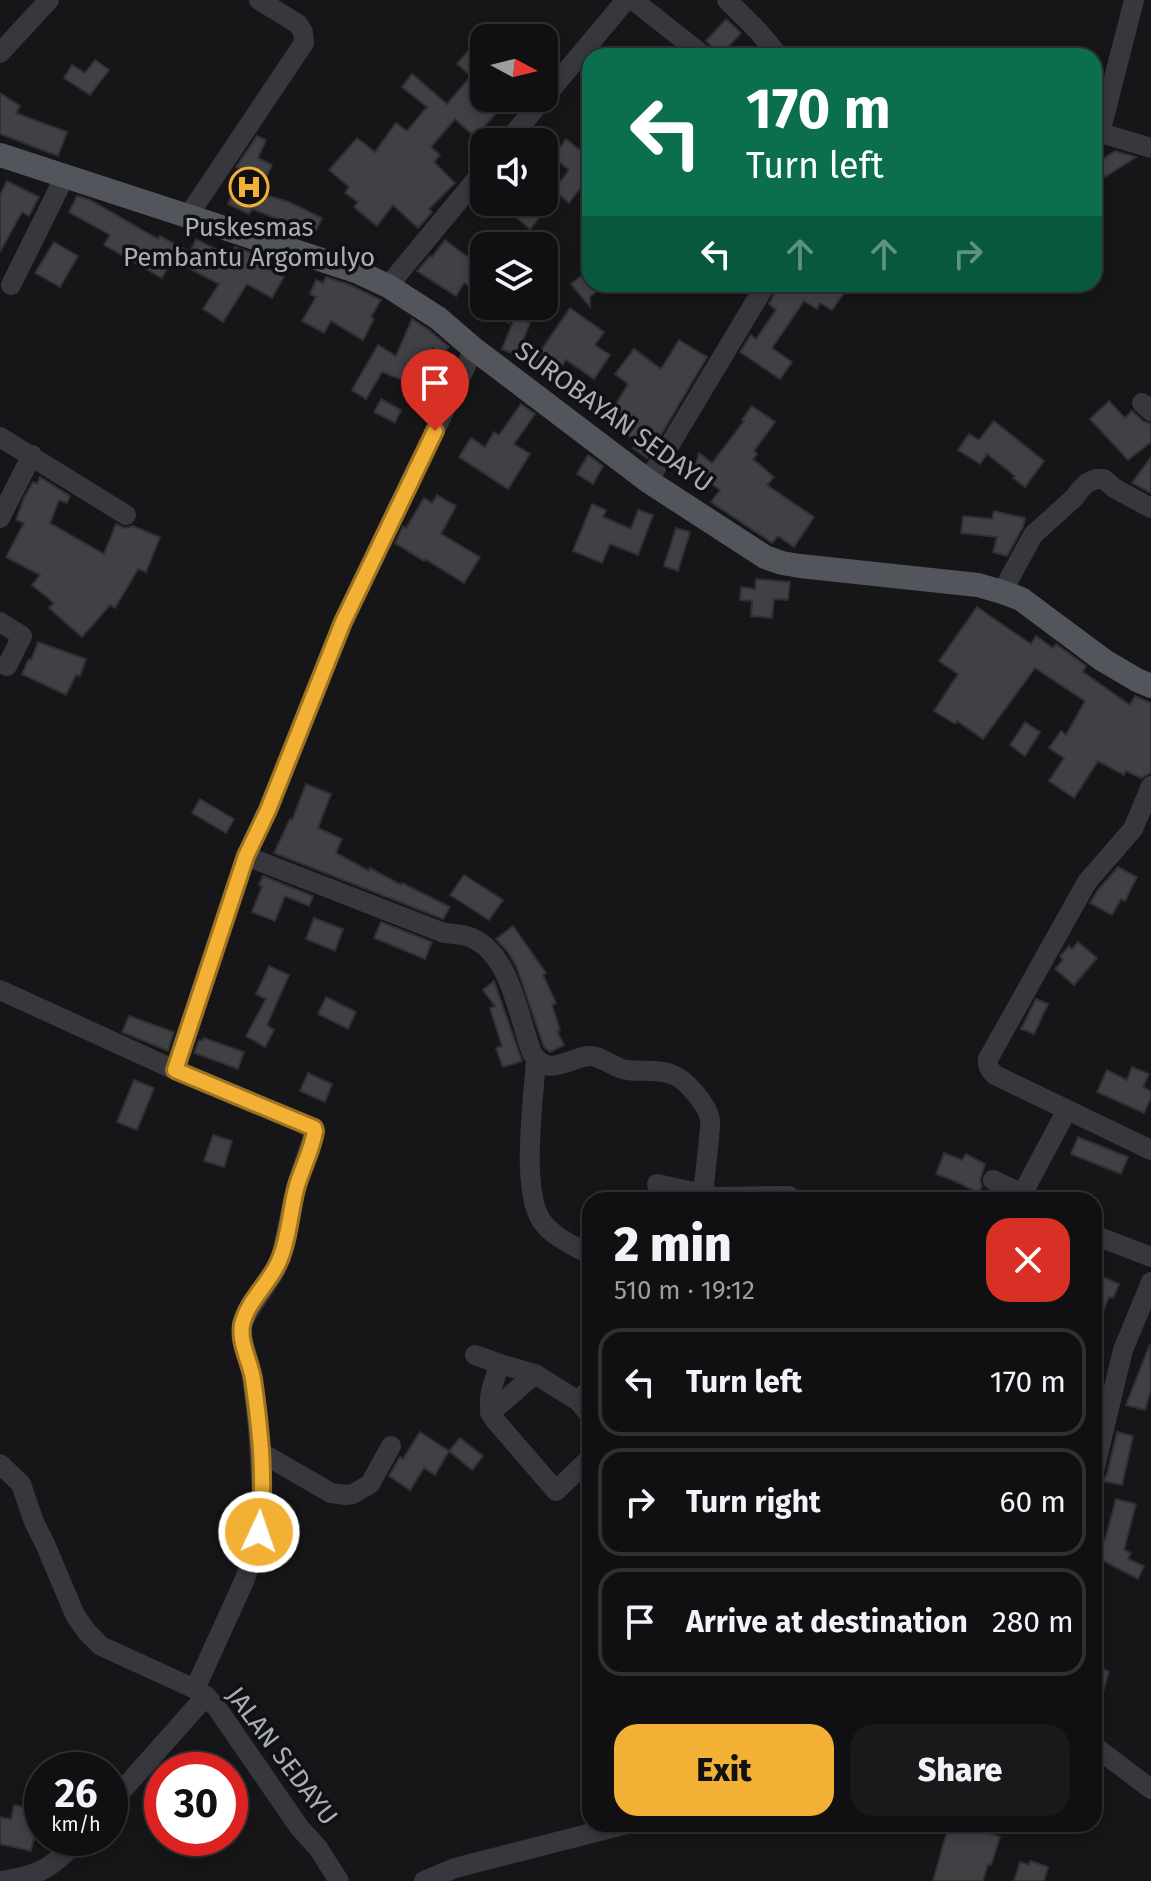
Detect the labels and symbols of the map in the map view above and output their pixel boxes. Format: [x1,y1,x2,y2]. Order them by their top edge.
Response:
north arrow [470,24,558,112]
hospital icon: Puskesmas Pembantu Argomulyo [228,166,270,208]
place label: Puskesmas Pembantu Argomulyo [123,212,375,273]
street label: SUROBAYAN SEDAYU [509,335,719,499]
pin [401,349,469,431]
position arrow [217,1490,301,1574]
street label: JALAN SEDAYU [220,1681,344,1831]
speed limit sign: 30 [144,1752,248,1856]

